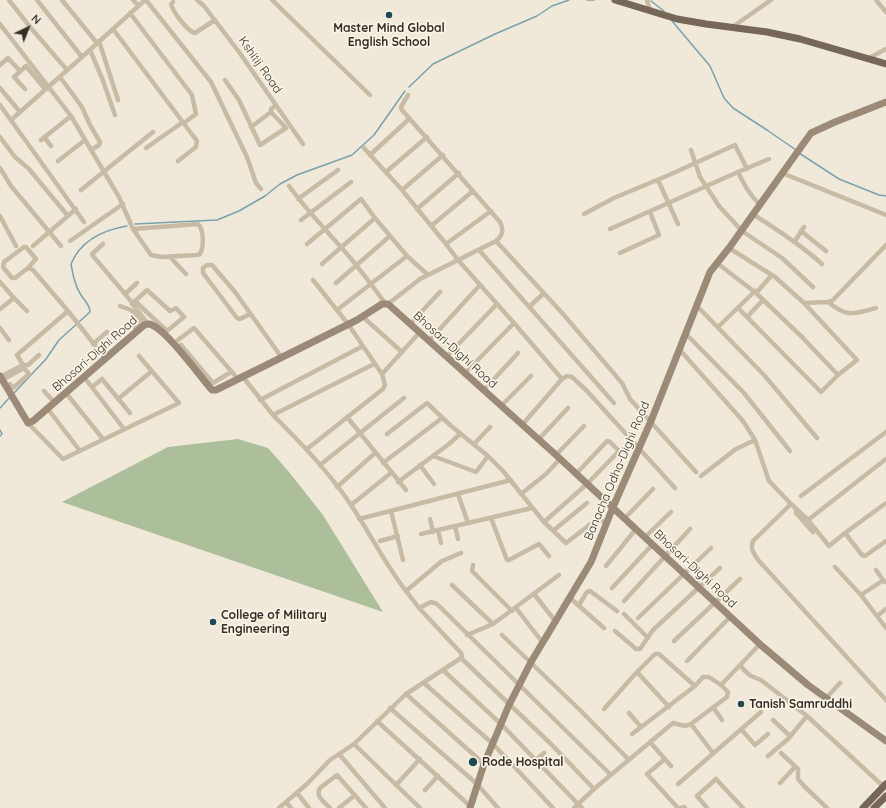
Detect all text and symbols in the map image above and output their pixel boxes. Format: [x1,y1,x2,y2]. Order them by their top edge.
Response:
north arrow [8,8,48,48]
marker: Master Mind Global English School [384,10,394,20]
text: N [28,11,44,27]
place label: Master Mind Global English School [333,21,445,49]
street label: Kshitij Road [235,34,285,96]
street label: Bhosari-Dighi Road [410,309,500,391]
street label: Bhosari-Dighi Road [50,313,140,395]
street label: Banacha Odha-Dighi Road [581,399,653,543]
street label: Bhosari-Dighi Road [651,527,739,611]
place label: College of Military Engineering [221,608,327,636]
marker: College of Military Engineering [208,617,218,627]
place label: Tanish Samruddhi [749,697,852,711]
marker: Tanish Samruddhi [736,699,746,709]
place label: Rode Hospital [482,755,564,769]
marker: Rode Hospital [467,756,479,768]

